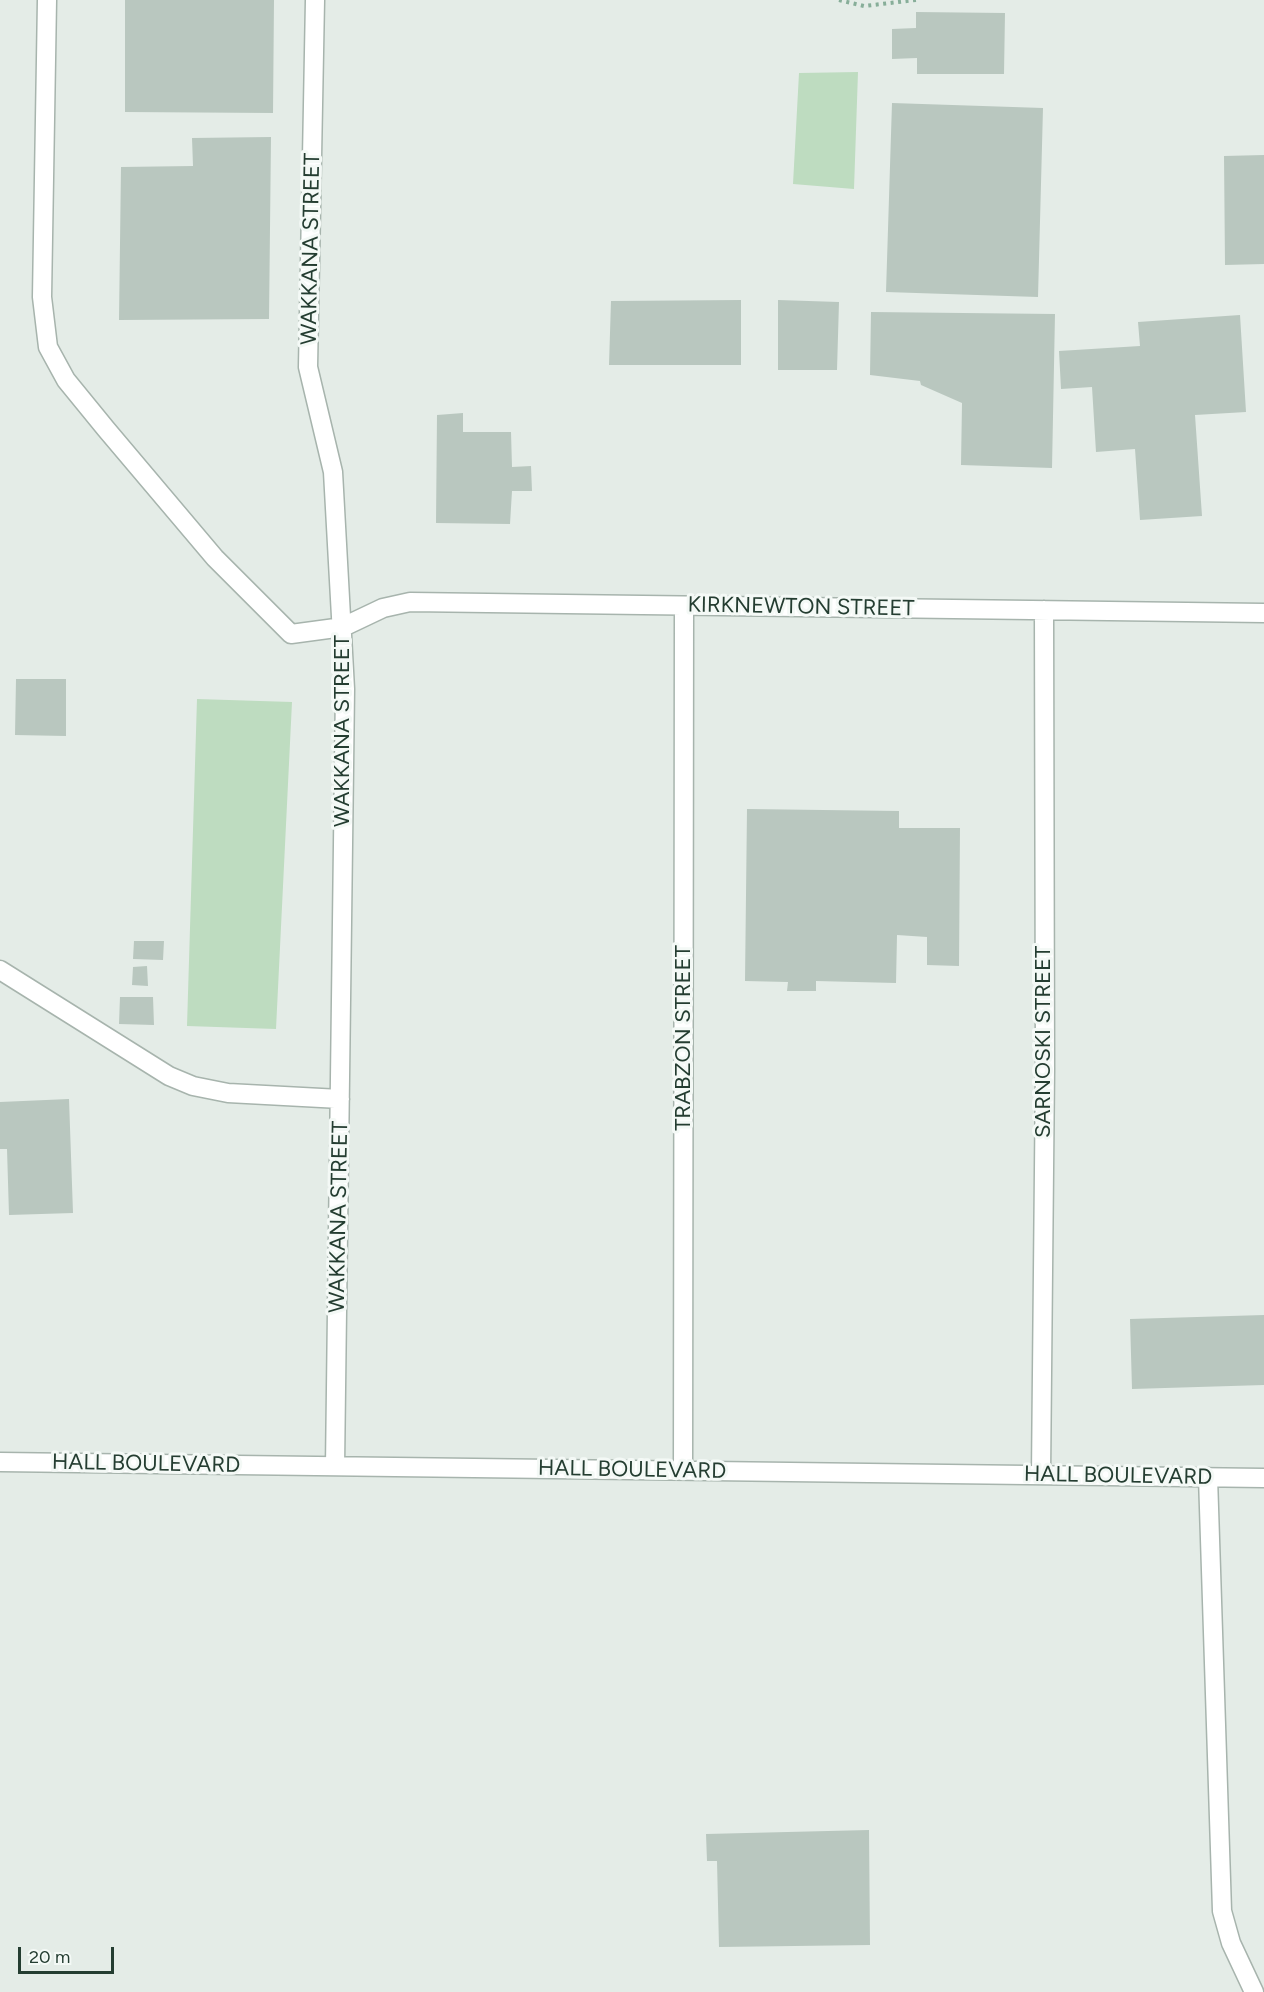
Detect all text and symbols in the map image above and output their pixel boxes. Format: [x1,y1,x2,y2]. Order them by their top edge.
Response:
street label: WAKKANA STREET [296,153,326,345]
street label: KIRKNEWTON STREET [687,592,915,622]
street label: WAKKANA STREET [330,635,356,827]
street label: TRABZON STREET [671,945,697,1131]
street label: SARNOSKI STREET [1031,946,1057,1138]
street label: WAKKANA STREET [324,1121,354,1313]
street label: HALL BOULEVARD [52,1449,240,1479]
street label: HALL BOULEVARD [538,1455,726,1485]
street label: HALL BOULEVARD [1024,1461,1212,1491]
scale bar [21,1935,117,1973]
text: 20 m [29,1946,70,1968]

